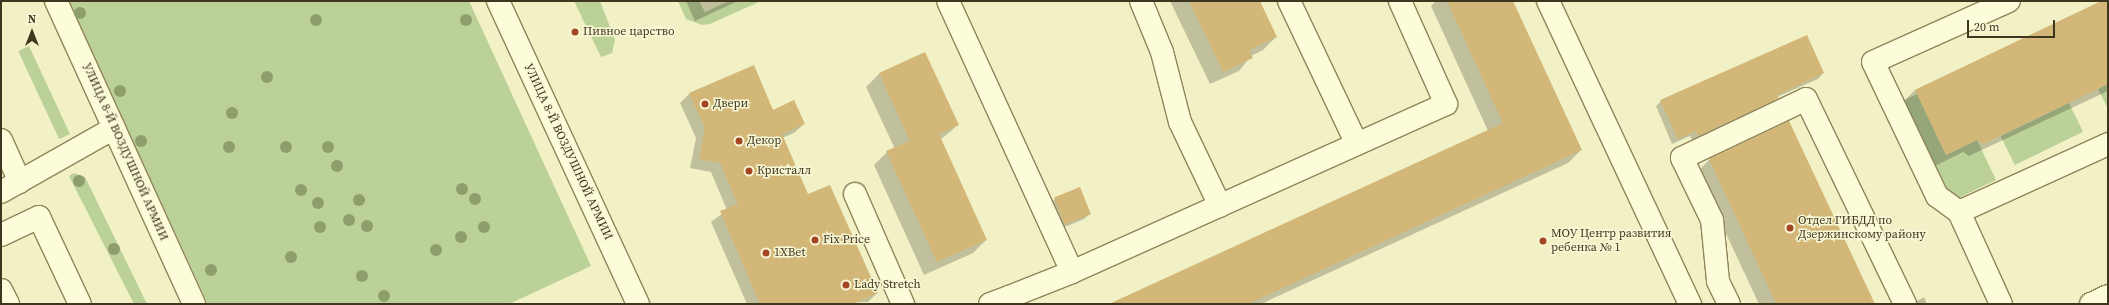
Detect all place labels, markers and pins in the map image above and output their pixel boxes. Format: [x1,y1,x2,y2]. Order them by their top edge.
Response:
place label: Пивное царство [583,25,675,39]
marker: Пивное царство [570,27,580,37]
place label: Двери [713,97,748,111]
marker: Двери [700,99,710,109]
place label: Декор [747,134,781,148]
marker: Декор [734,136,744,146]
place label: Кристалл [757,164,811,178]
marker: Кристалл [744,166,754,176]
place label: Отдел ГИБДД по Дзержинскому району [1798,214,1926,242]
marker: Отдел ГИБДД по Дзержинскому району [1785,223,1795,233]
place label: МОУ Центр развития ребенка № 1 [1551,227,1672,255]
place label: Fix Price [823,233,870,247]
marker: Fix Price [810,235,820,245]
marker: МОУ Центр развития ребенка № 1 [1538,236,1548,246]
place label: 1XBet [774,246,805,260]
marker: 1XBet [761,248,771,258]
place label: Lady Stretch [854,278,921,292]
marker: Lady Stretch [841,280,851,290]

